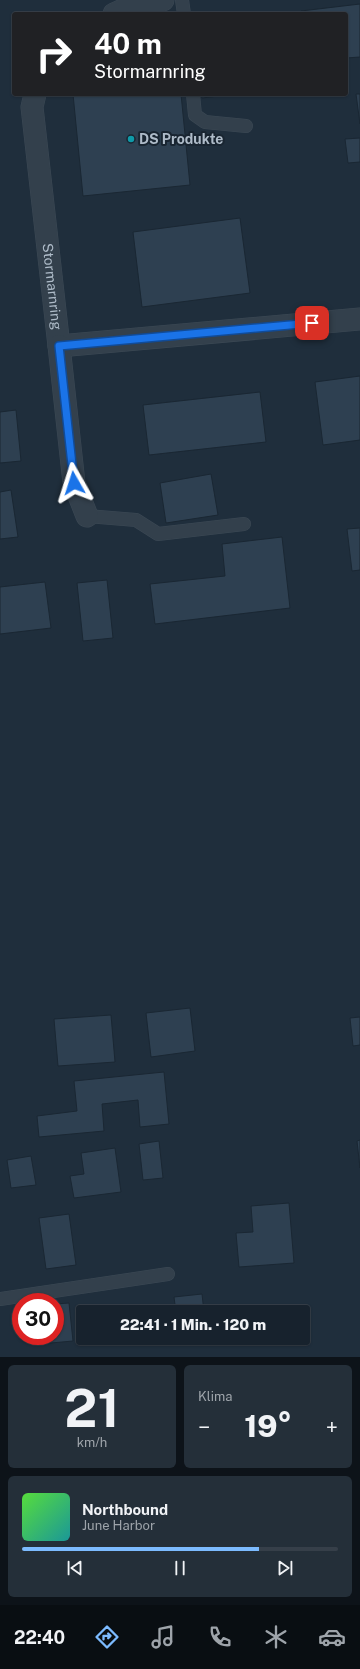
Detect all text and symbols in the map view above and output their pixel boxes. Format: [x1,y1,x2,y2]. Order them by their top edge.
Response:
text: 40 m [94,27,162,60]
icon: right [28,28,80,80]
text: Stormarnring [94,61,206,82]
place label: DS Produkte [139,131,223,147]
marker: DS Produkte [126,134,136,144]
street label: Stormarnring [39,242,65,331]
pin [295,306,329,340]
icon: arrive [301,312,323,334]
position arrow [53,462,95,504]
speed limit sign: 30 [12,1293,64,1345]
text: 22:41 · 1 Min. · 120 m [120,1316,266,1333]
text: 21 [64,1378,120,1439]
text: Klima [198,1389,232,1404]
text: 19° [244,1408,292,1444]
text: − [198,1414,210,1440]
text: + [326,1414,338,1440]
text: km/h [77,1435,107,1450]
text: Northbound [82,1501,168,1518]
text: June Harbor [82,1518,155,1533]
icon: previous [64,1557,86,1579]
icon: pause [169,1557,191,1579]
icon: next [274,1557,296,1579]
icon: directions [93,1623,121,1651]
icon: music [149,1623,177,1651]
icon: phone [206,1623,234,1651]
icon: climate [262,1623,290,1651]
icon: car [318,1623,346,1651]
text: 22:40 [14,1627,65,1648]

